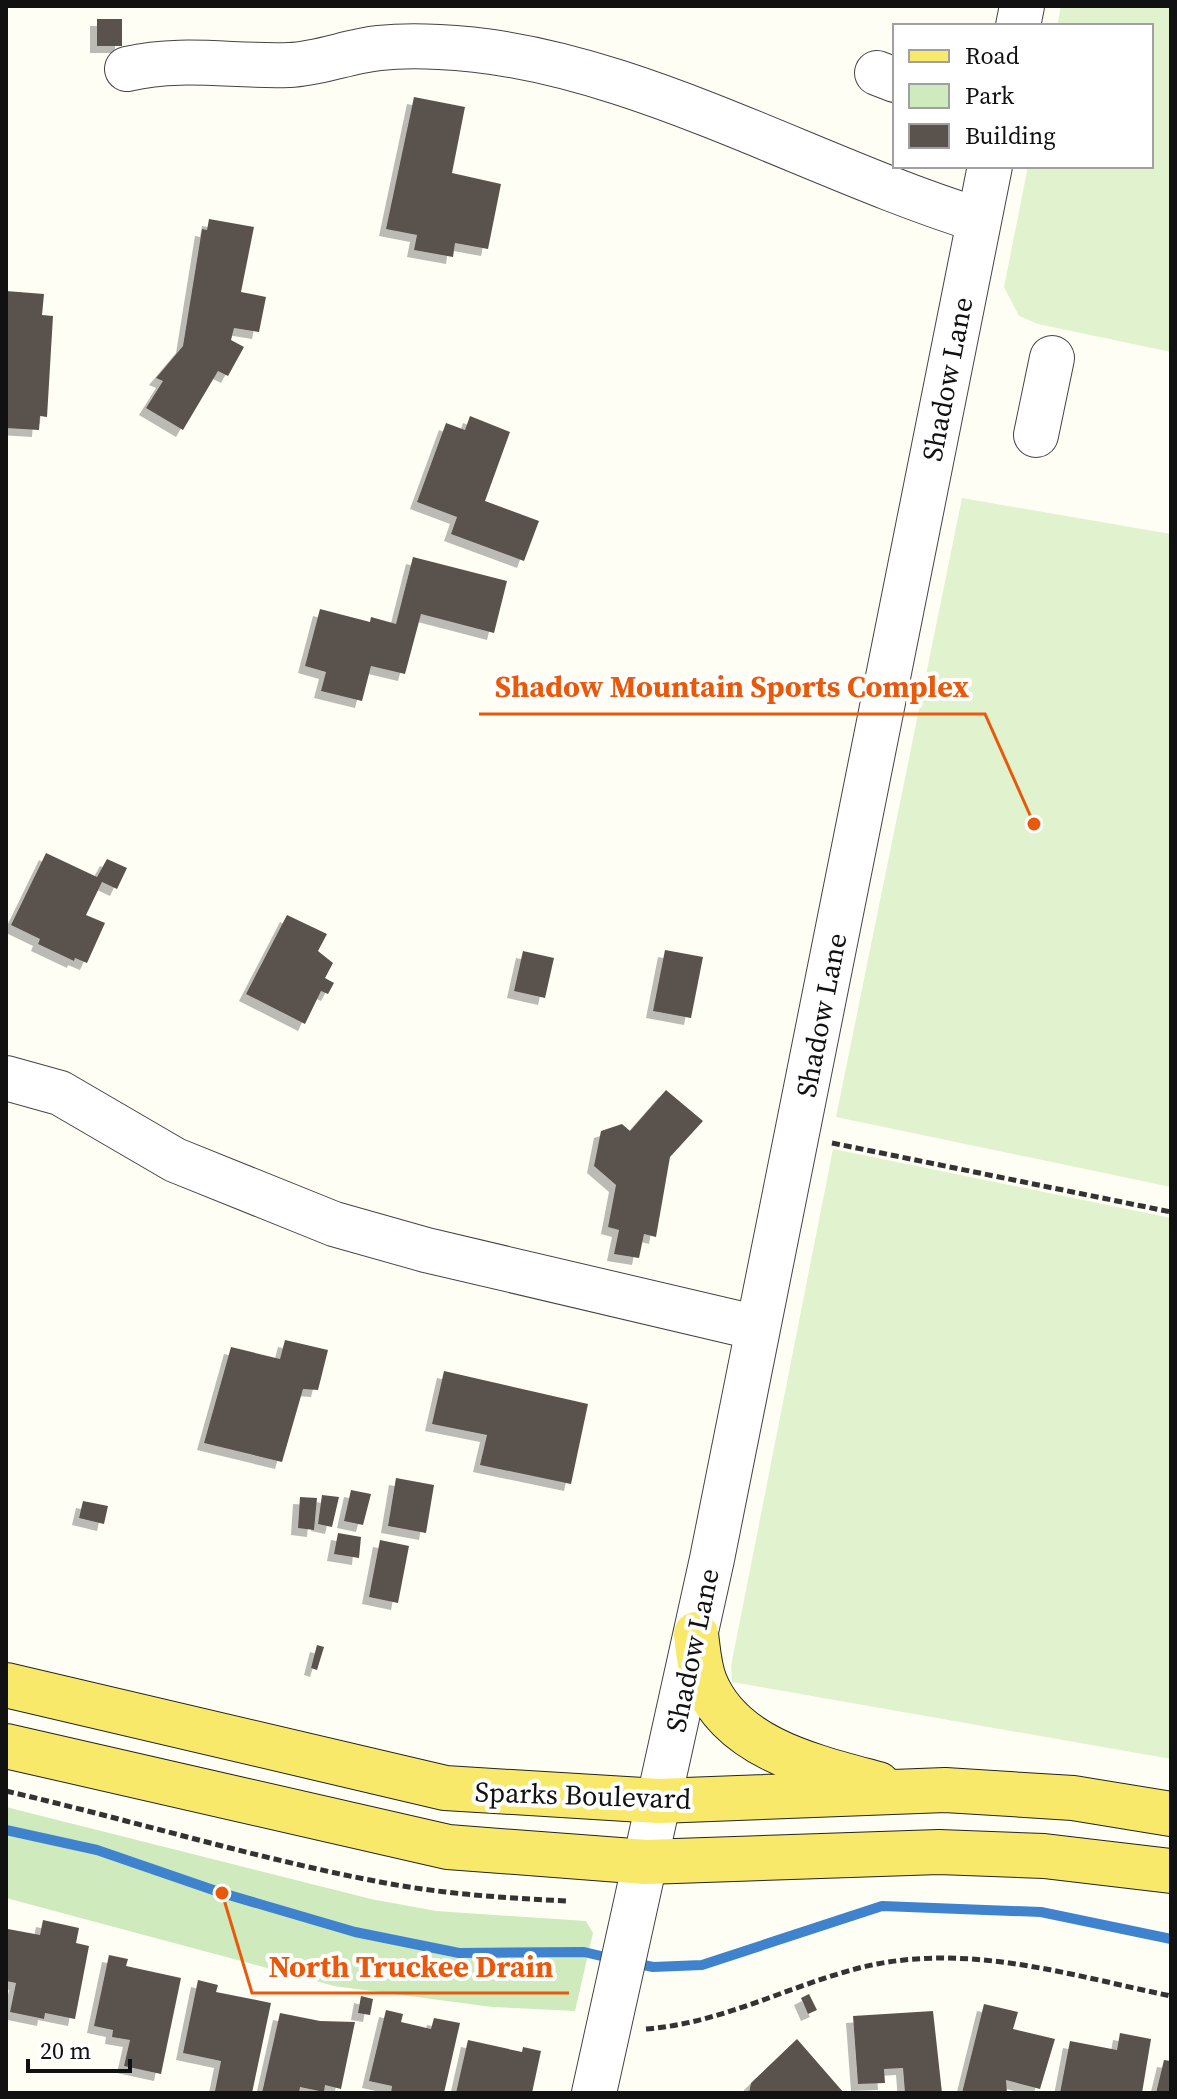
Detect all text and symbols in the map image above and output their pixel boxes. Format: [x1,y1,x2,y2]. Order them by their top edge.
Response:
legend [893,24,1153,168]
text: Road [965,39,1020,72]
text: Park [965,79,1015,112]
text: Building [965,119,1056,152]
street label: Shadow Lane [912,294,982,464]
callout: Shadow Mountain Sports Complex [479,660,985,714]
text: Shadow Mountain Sports Complex [495,666,970,707]
street label: Shadow Lane [786,930,856,1100]
street label: Shadow Lane [656,1565,728,1735]
street label: Sparks Boulevard [474,1772,692,1818]
callout: North Truckee Drain [252,1939,569,1993]
text: North Truckee Drain [268,1946,554,1987]
scale bar [28,2023,130,2073]
text: 20 m [40,2034,91,2067]

